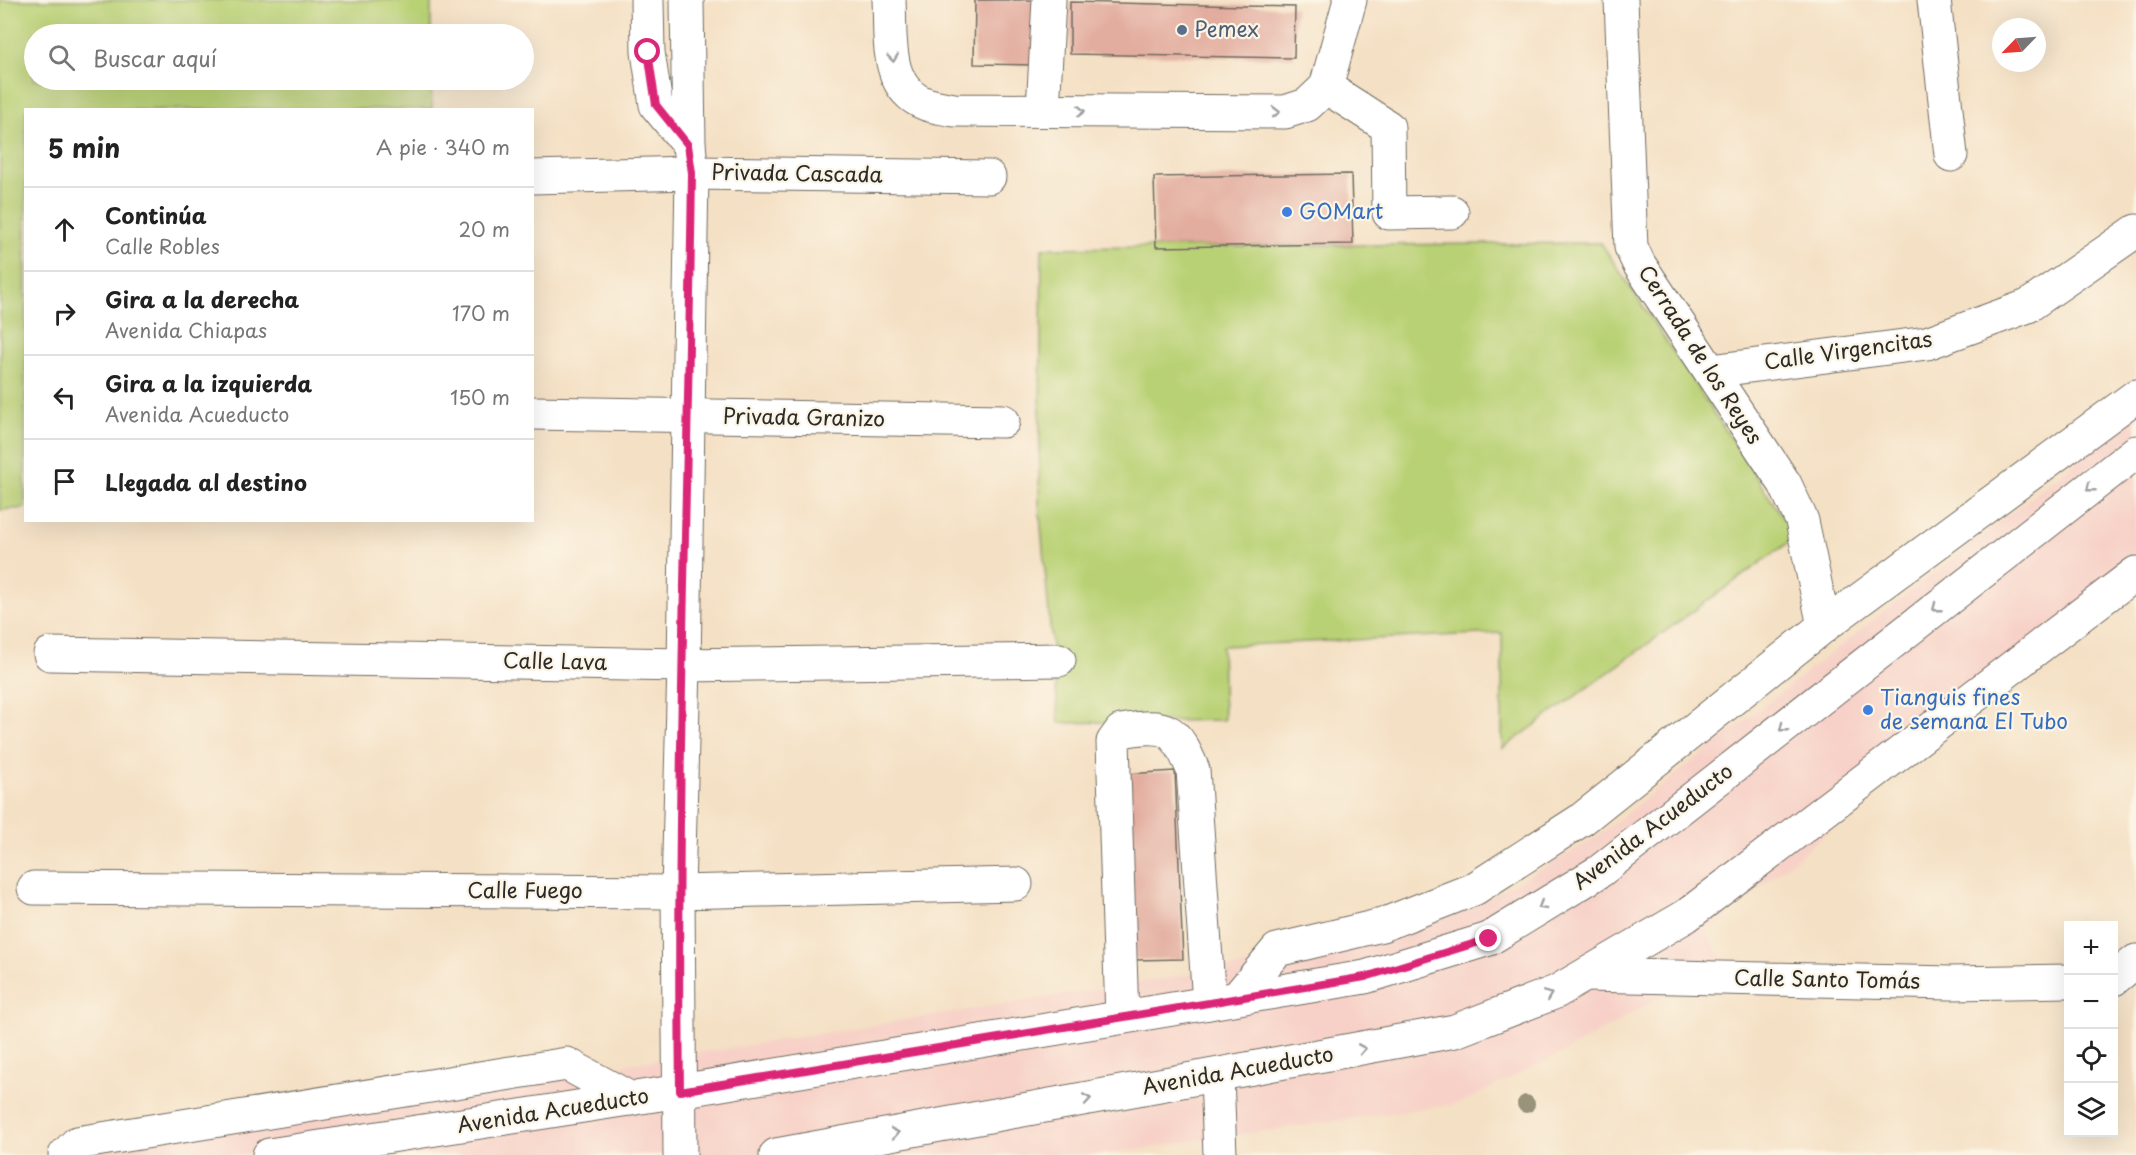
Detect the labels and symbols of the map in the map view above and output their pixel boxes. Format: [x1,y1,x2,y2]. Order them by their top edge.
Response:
place label: Pemex [1194,12,1259,44]
north arrow [1992,18,2046,72]
marker: Pemex [1175,23,1189,37]
route start [634,38,660,64]
one-way arrow [886,54,899,63]
one-way arrow [1077,105,1086,117]
one-way arrow [1272,106,1281,118]
street label: Privada Cascada [711,155,884,190]
place label: GOMart [1299,194,1383,226]
marker: GOMart [1280,205,1294,219]
street label: Cerrada de los Reyes [1632,258,1772,450]
street label: Calle Virgencitas [1762,321,1934,377]
street label: Privada Granizo [723,399,885,433]
one-way arrow [2086,481,2097,492]
one-way arrow [1932,601,1943,612]
street label: Calle Lava [503,643,608,677]
place label: Tianguis fines de semana El Tubo [1880,680,2068,736]
marker: Tianguis fines de semana El Tubo [1861,703,1875,717]
one-way arrow [1778,721,1789,732]
street label: Avenida Acueducto [1565,754,1739,896]
street label: Calle Fuego [467,873,583,905]
one-way arrow [1538,899,1548,911]
route end [1475,925,1501,951]
street label: Calle Santo Tomás [1734,960,1921,996]
one-way arrow [1542,990,1553,1002]
street label: Avenida Acueducto [1140,1036,1336,1102]
one-way arrow [1356,1043,1366,1056]
street label: Avenida Acueducto [455,1078,651,1140]
one-way arrow [1082,1093,1092,1106]
one-way arrow [891,1128,900,1140]

